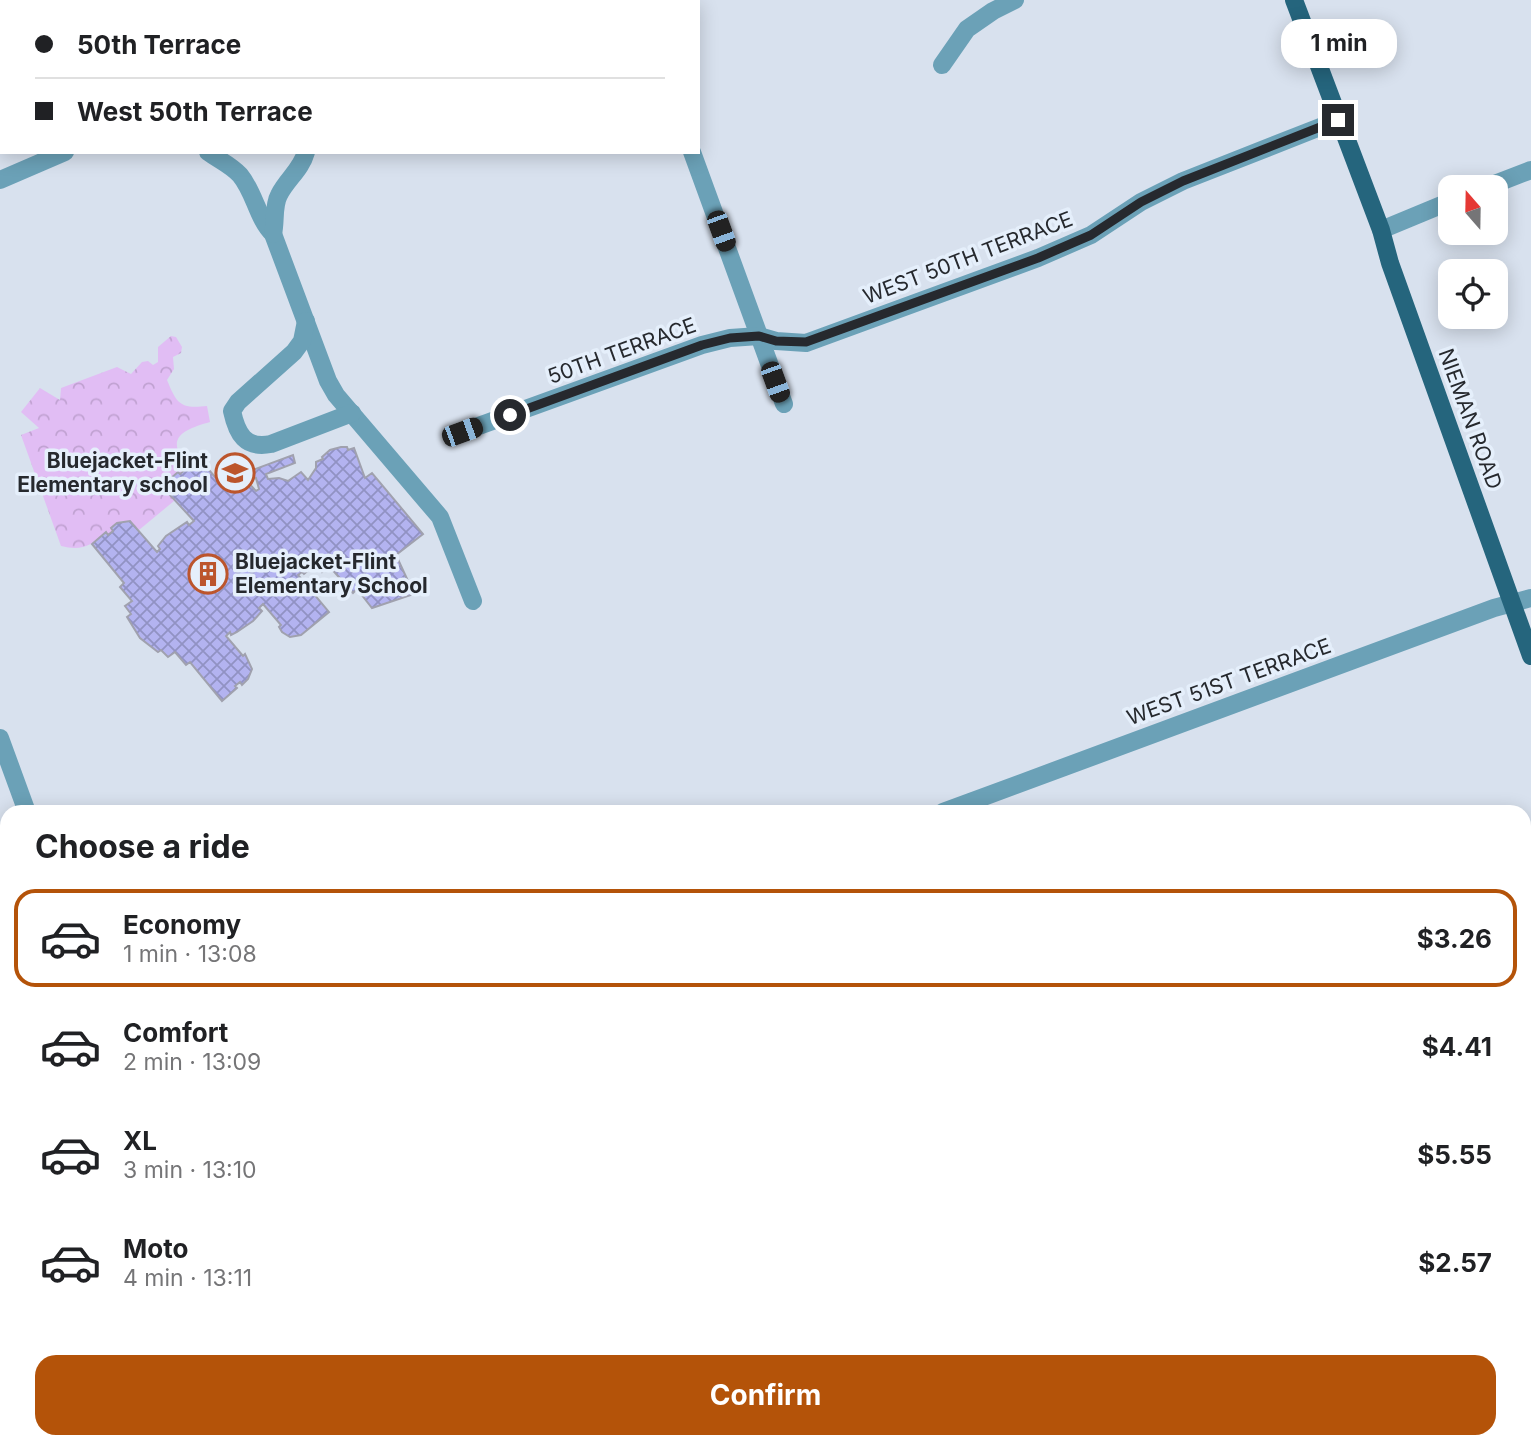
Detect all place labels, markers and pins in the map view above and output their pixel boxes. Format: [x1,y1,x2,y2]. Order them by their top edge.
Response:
place label: Bluejacket-Flint Elementary school [17,448,208,497]
school or university icon: Bluejacket-Flint Elementary school [214,452,256,494]
place label: Bluejacket-Flint Elementary School [235,549,428,598]
building icon: Bluejacket-Flint Elementary School [187,553,229,595]

